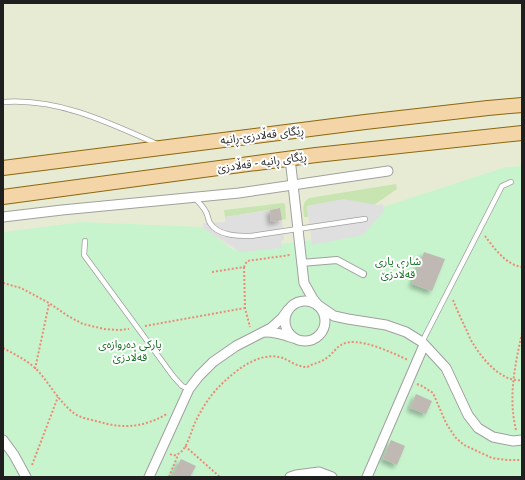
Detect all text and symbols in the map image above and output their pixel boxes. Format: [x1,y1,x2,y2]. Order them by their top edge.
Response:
street label: ڕێگای قەڵادزێ-ڕانیە [219,122,305,149]
street label: ڕێگای ڕانیە - قەڵادزێ [216,148,308,178]
park label: شاری یاری قەڵادزێ [375,255,421,281]
park label: پارکی دەروازەی قەڵادزێ [98,338,162,364]

